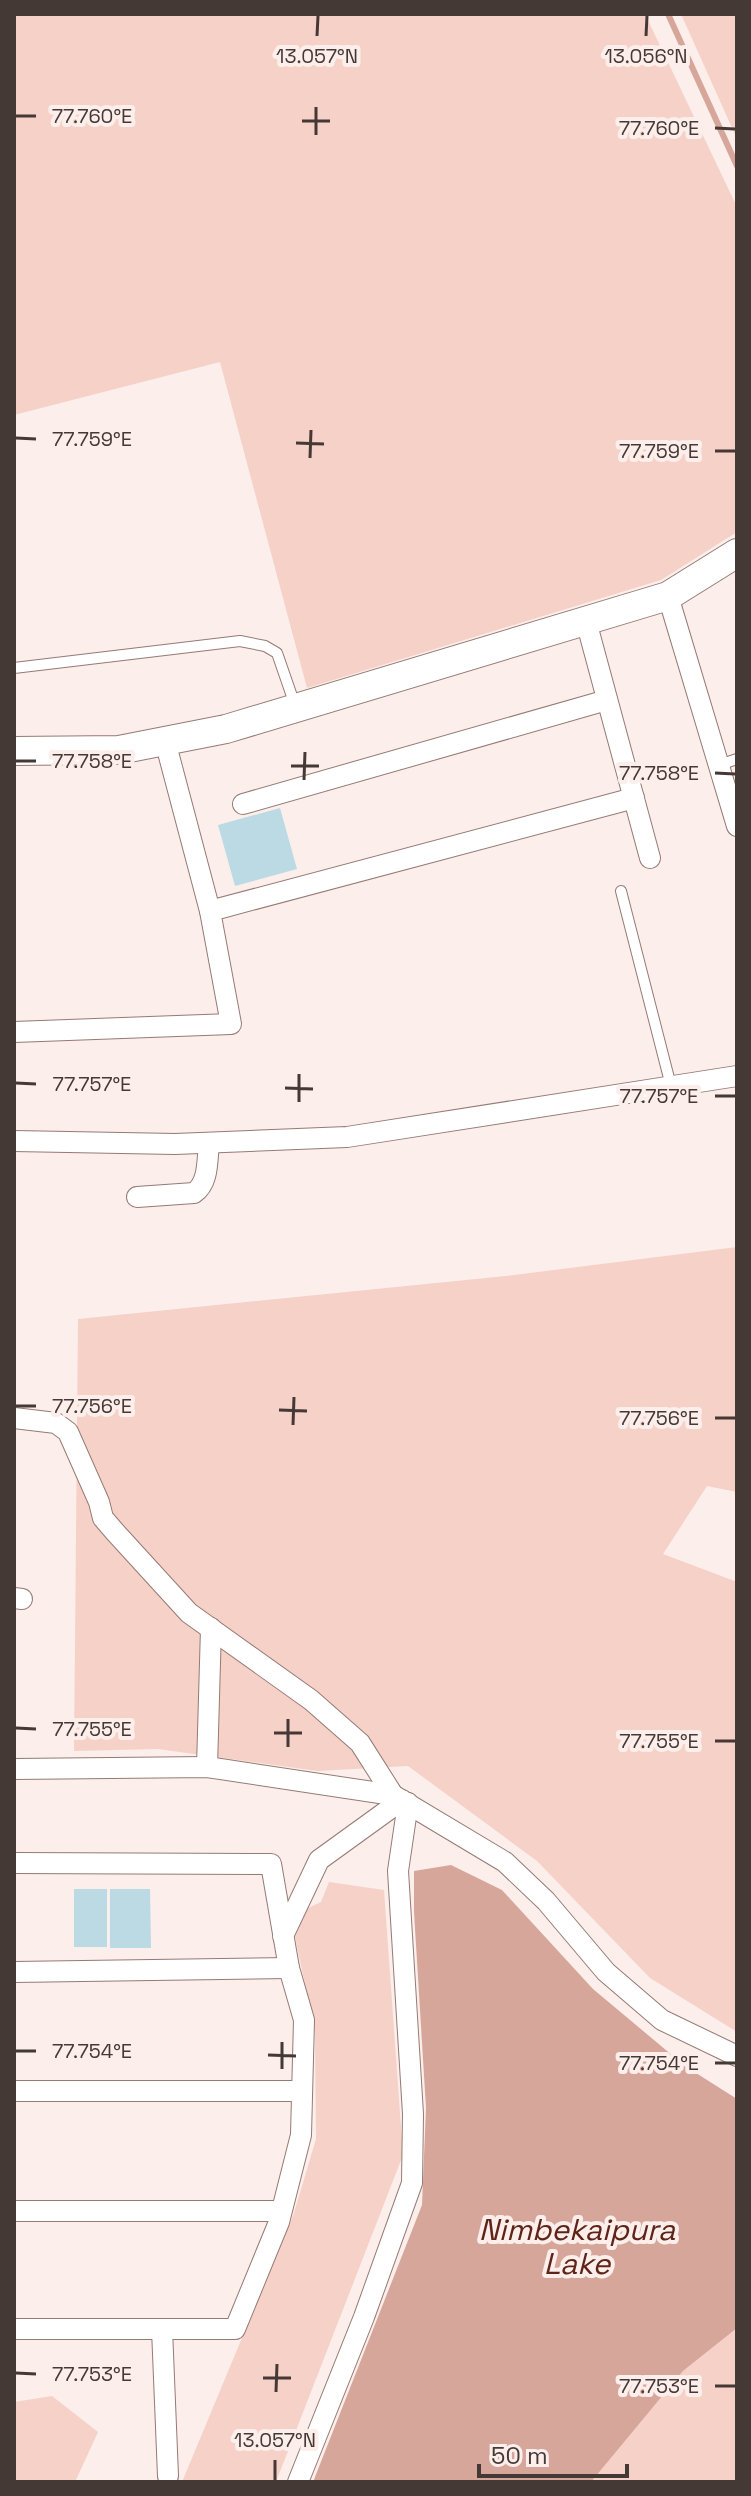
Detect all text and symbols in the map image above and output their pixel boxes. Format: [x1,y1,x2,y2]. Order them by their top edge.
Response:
text: 13.057°N [276,43,358,69]
text: 13.056°N [604,43,688,69]
text: 77.760°E [52,103,132,129]
text: 77.760°E [619,115,699,141]
text: 77.759°E [52,426,132,452]
text: 77.759°E [619,438,699,464]
text: 77.758°E [52,748,132,774]
text: 77.758°E [619,760,699,786]
text: 77.757°E [53,1071,131,1097]
text: 77.757°E [620,1083,698,1109]
text: 77.756°E [52,1393,132,1419]
text: 77.756°E [619,1405,699,1431]
text: 77.755°E [52,1716,132,1742]
text: 77.755°E [619,1728,699,1754]
text: 77.754°E [52,2038,132,2064]
text: 77.754°E [619,2050,699,2076]
water label: Nimbekaipura Lake [479,2210,676,2283]
text: 77.753°E [52,2361,132,2387]
text: 77.753°E [619,2373,699,2399]
text: 13.057°N [234,2427,316,2453]
scale bar [479,2428,627,2478]
text: 50 m [491,2440,548,2471]

